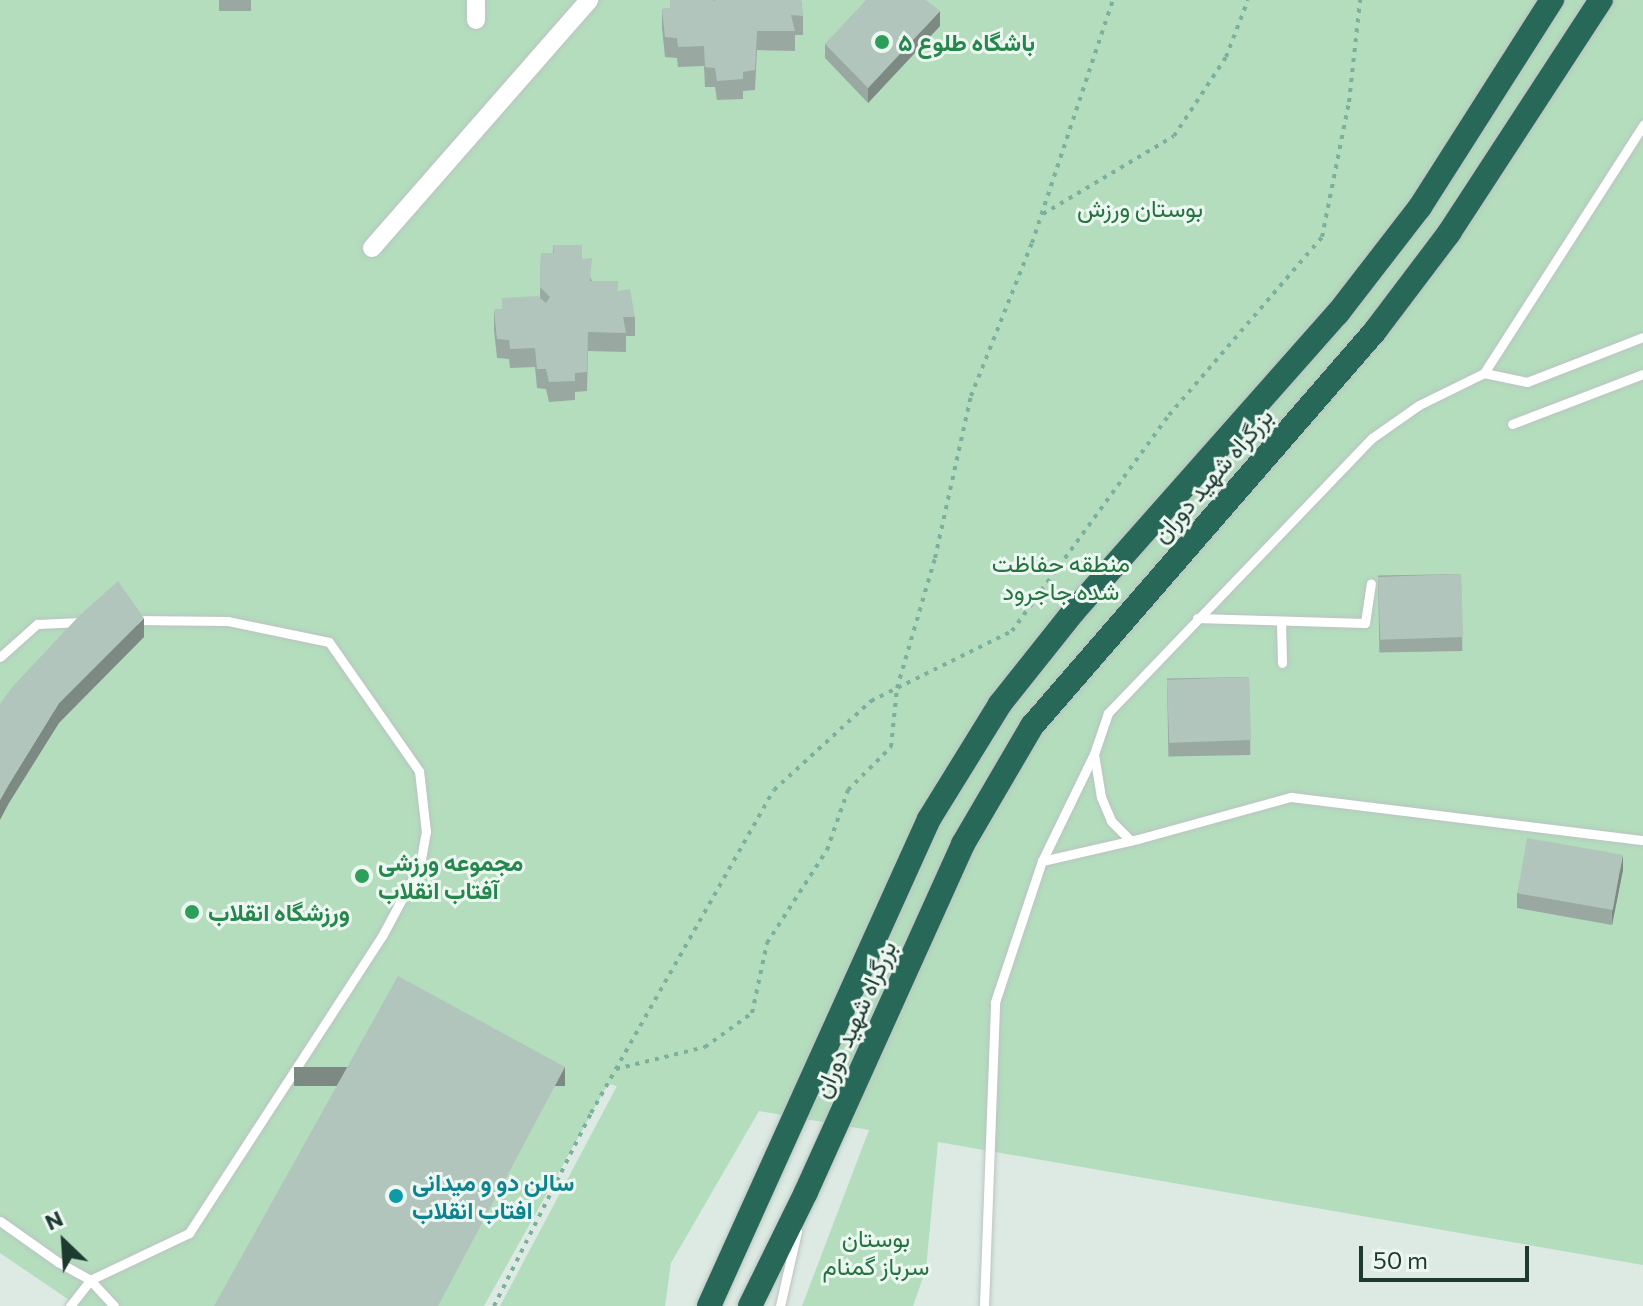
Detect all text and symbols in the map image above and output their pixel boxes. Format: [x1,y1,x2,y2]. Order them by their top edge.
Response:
place label: باشگاه طلوع ۵ [898,28,1035,56]
marker: باشگاه طلوع ۵ [873,33,891,51]
park label: بوستان ورزش [1077,194,1203,222]
street label: بزرگراه شهید دوران [1146,402,1278,548]
park label: منطقه حفاظت شده جاجرود [992,549,1130,605]
place label: مجموعه ورزشی آفتاب انقلاب [378,848,523,904]
marker: مجموعه ورزشی آفتاب انقلاب [353,867,371,885]
place label: ورزشگاه انقلاب [208,898,350,926]
marker: ورزشگاه انقلاب [183,903,201,921]
street label: بزرگراه شهید دوران [806,936,902,1102]
place label: سالن دو و میدانی افتاب انقلاب [412,1168,574,1224]
marker: سالن دو و میدانی افتاب انقلاب [387,1187,405,1205]
north arrow [24,1202,104,1282]
text: N [40,1204,67,1236]
park label: بوستان سرباز گمنام [823,1224,929,1280]
scale bar [1363,1230,1533,1280]
text: 50 m [1373,1245,1428,1274]

